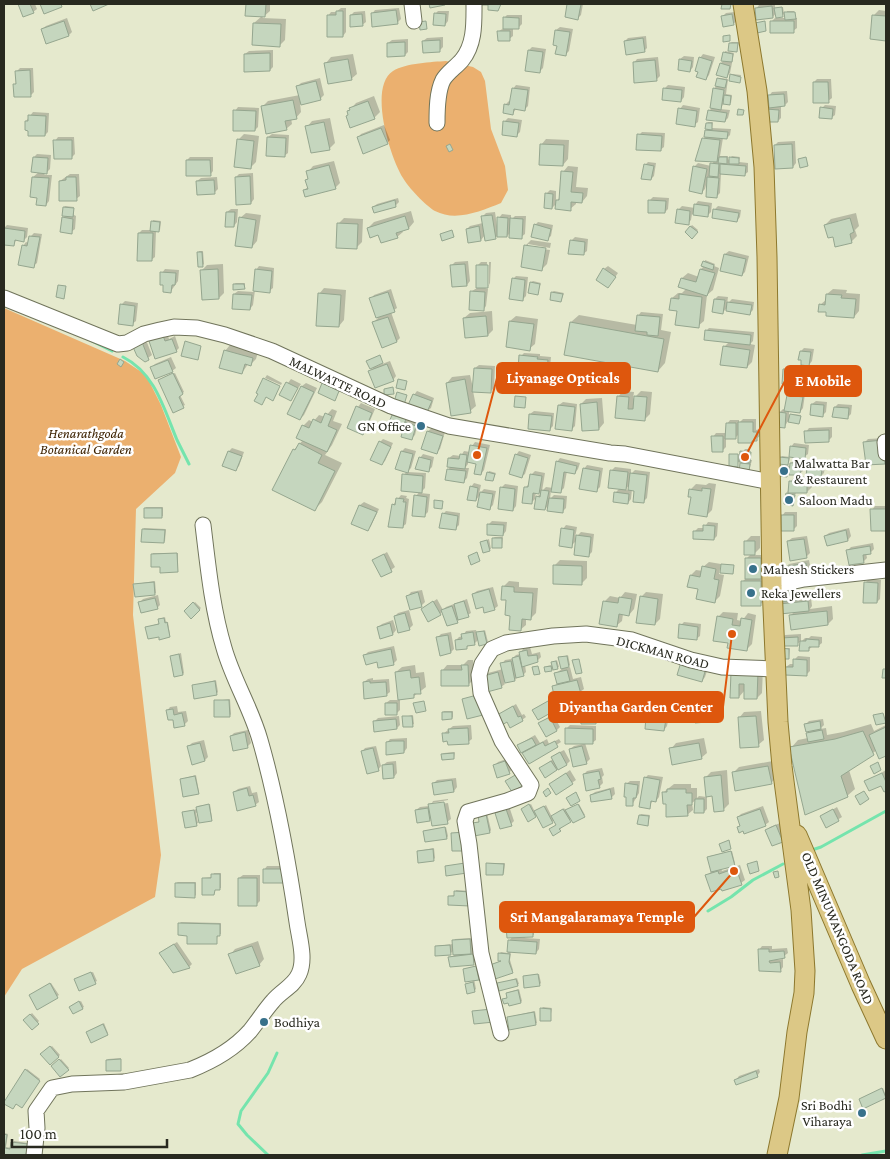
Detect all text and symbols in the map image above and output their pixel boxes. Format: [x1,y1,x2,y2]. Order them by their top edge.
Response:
street label: MALWATTE ROAD [287,352,389,412]
callout: Liyanage Opticals [497,363,630,393]
callout: E Mobile [785,366,861,396]
text: Liyanage Opticals [506,370,620,386]
text: E Mobile [795,373,851,389]
place label: GN Office [357,418,411,434]
marker: GN Office [415,420,427,432]
park label: Henarathgoda Botanical Garden [40,425,132,457]
place label: Malwatta Bar & Restaurent [794,455,870,487]
marker: Malwatta Bar & Restaurent [778,465,790,477]
place label: Saloon Madu [799,492,873,508]
marker: Saloon Madu [783,494,795,506]
place label: Mahesh Stickers [763,561,854,577]
marker: Mahesh Stickers [747,563,759,575]
place label: Reka Jewellers [761,585,841,601]
marker: Reka Jewellers [745,587,757,599]
street label: DICKMAN ROAD [615,632,711,672]
callout: Diyantha Garden Center [549,692,723,722]
text: Diyantha Garden Center [559,699,713,715]
street label: OLD MINUWANGODA ROAD [799,849,877,1007]
callout: Sri Mangalaramaya Temple [500,902,694,932]
text: Sri Mangalaramaya Temple [510,909,684,925]
place label: Bodhiya [274,1014,321,1030]
marker: Bodhiya [258,1016,270,1028]
place label: Sri Bodhi Viharaya [801,1097,853,1129]
marker: Sri Bodhi Viharaya [856,1107,868,1119]
scale bar [12,1116,168,1148]
text: 100 m [20,1126,57,1142]

